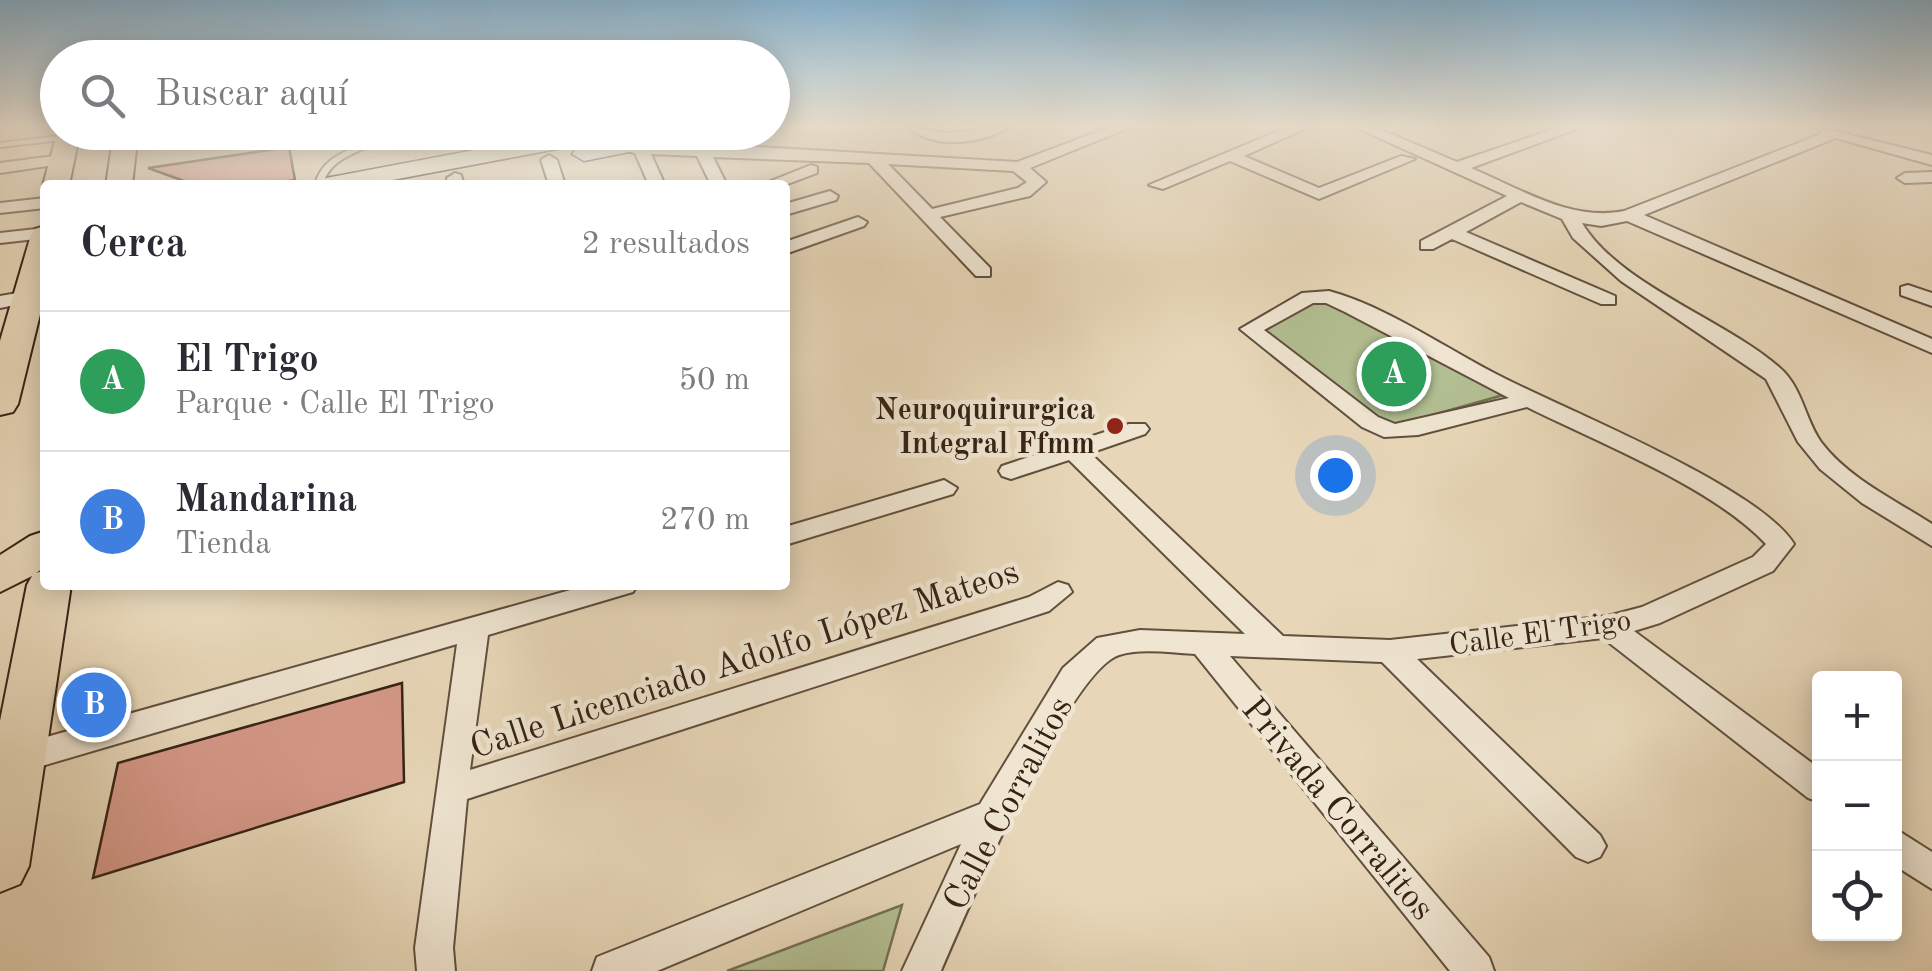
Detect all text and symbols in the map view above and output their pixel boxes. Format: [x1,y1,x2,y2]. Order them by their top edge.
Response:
search box [40,40,790,150]
icon: search [75,68,130,123]
text: Buscar aquí [155,76,348,114]
text: Cerca [80,224,187,266]
text: 2 resultados [582,229,750,261]
pin: A [1362,336,1426,412]
text: El Trigo [175,342,319,380]
text: A [100,365,125,397]
text: 50 m [679,365,750,397]
text: Parque · Calle El Trigo [175,389,495,421]
place label: Neuroquirurgica Integral Ffmm [875,396,1095,460]
marker: Neuroquirurgica Integral Ffmm [1104,415,1126,437]
your location [1310,450,1361,501]
text: Mandarina [175,482,357,520]
text: B [101,505,124,537]
text: 270 m [660,505,750,537]
text: Tienda [175,529,271,561]
street label: Calle Licenciado Adolfo López Mateos [466,555,1023,766]
street label: Calle El Trigo [1447,606,1633,662]
pin: B [62,668,126,742]
map controls [1812,671,1902,941]
button: + [1812,671,1902,761]
street label: Calle Corralitos [938,692,1080,917]
street label: Privada Corralitos [1234,692,1440,927]
button: − [1812,761,1902,851]
button: locate [1812,851,1902,941]

